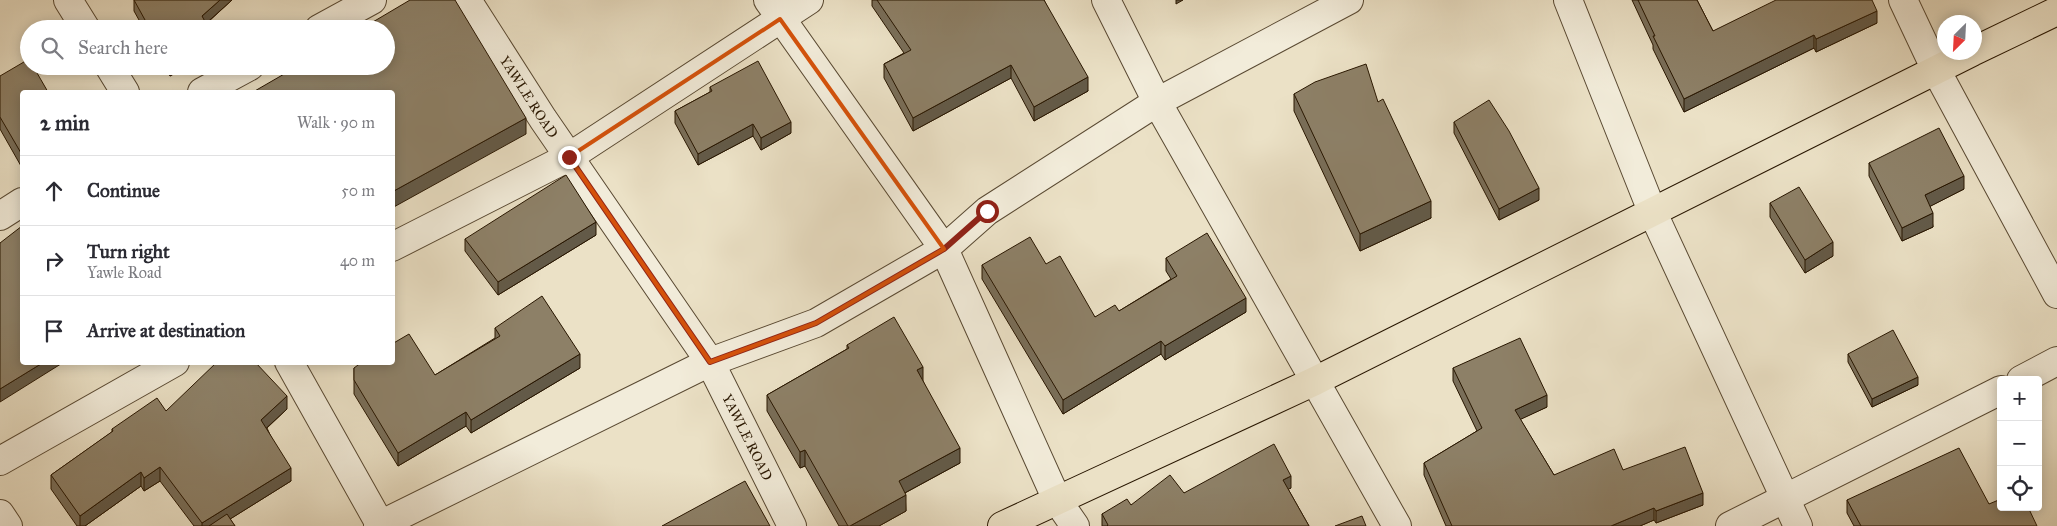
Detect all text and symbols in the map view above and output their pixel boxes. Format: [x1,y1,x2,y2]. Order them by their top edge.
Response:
north arrow [1937,15,1982,60]
search box [20,20,395,75]
icon: search [38,34,66,62]
text: Search here [78,36,168,59]
street label: YAWLE ROAD [496,52,562,141]
text: 2 min [40,110,90,136]
text: Walk · 90 m [297,113,375,132]
route end [558,146,581,169]
icon: ahead [40,177,68,205]
text: Continue [87,179,160,202]
text: 50 m [341,181,375,200]
route start [976,200,999,223]
text: Turn right [87,240,170,263]
icon: right [40,247,68,275]
text: 40 m [340,251,375,270]
text: Yawle Road [87,263,162,282]
icon: arrive [40,317,68,345]
text: Arrive at destination [87,319,245,342]
map controls [1997,376,2042,511]
button: + [1997,376,2042,421]
street label: YAWLE ROAD [719,391,776,483]
button: − [1997,421,2042,466]
button: locate [1997,466,2042,511]

